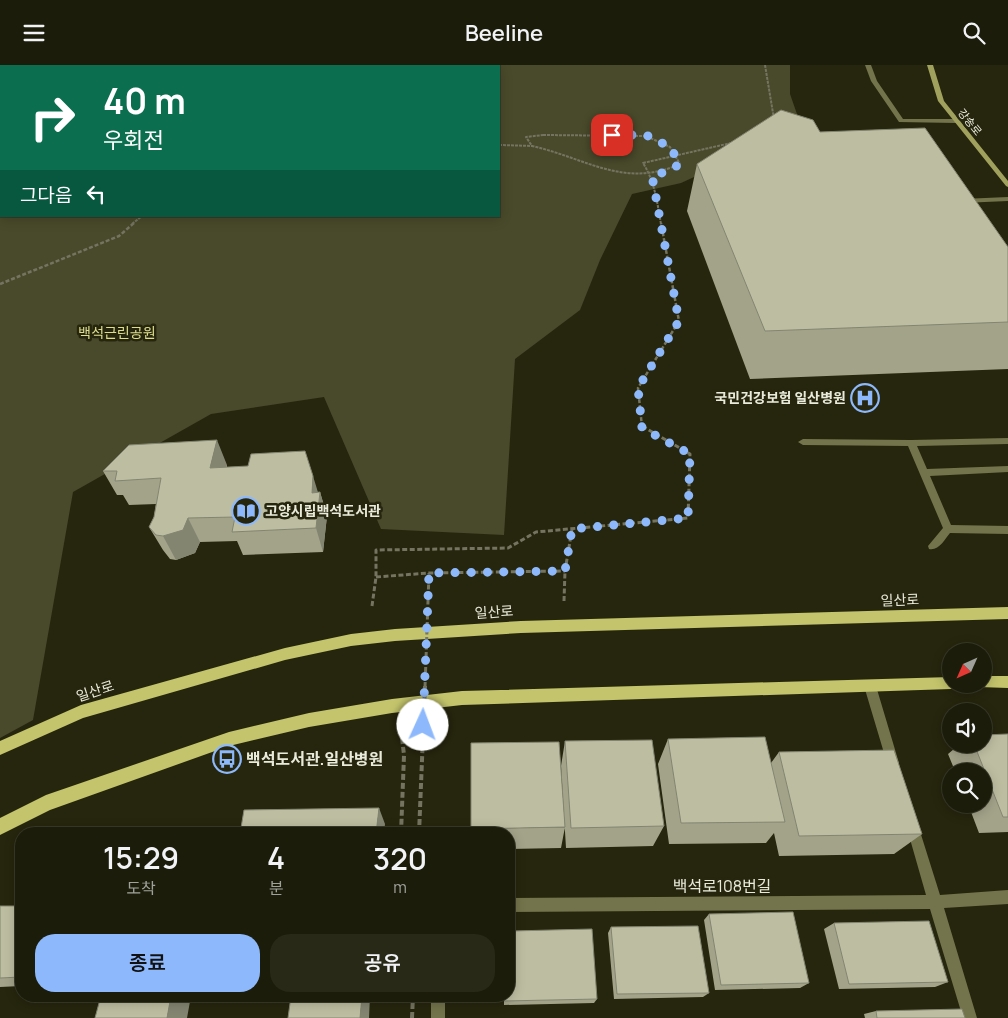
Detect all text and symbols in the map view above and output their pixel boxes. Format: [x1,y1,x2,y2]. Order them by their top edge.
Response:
text: Beeline [465,18,543,48]
icon: menu [20,19,48,47]
icon: search [960,19,988,47]
text: 40 m [103,77,186,125]
icon: right [20,85,85,150]
street label: 강송로 [955,105,986,138]
pin [591,114,633,156]
icon: arrive [598,121,626,149]
text: 우회전 [103,125,164,155]
icon: left [82,180,110,208]
text: 그다음 [20,182,72,208]
park label: 백석근린공원 [78,323,156,342]
hospital icon: 국민건강보험 일산병원 [850,383,880,413]
place label: 국민건강보험 일산병원 [714,388,846,407]
library icon: 고양시립백석도서관 [231,496,261,526]
place label: 고양시립백석도서관 [265,501,381,520]
street label: 일산로 [880,589,920,610]
street label: 일산로 [474,601,514,622]
north arrow [942,643,992,693]
map controls [942,643,992,813]
street label: 일산로 [74,675,116,706]
position arrow [396,698,448,750]
button: sound [942,703,992,753]
bus stop icon: 백석도서관.일산병원 [212,744,242,774]
place label: 백석도서관.일산병원 [246,748,383,770]
button: search [942,763,992,813]
text: 15:29 [103,837,179,878]
text: 4 [267,837,285,878]
text: 320 [373,838,427,879]
street label: 백석로108번길 [673,875,771,897]
text: m [393,876,407,898]
text: 도착 [126,877,156,899]
text: 분 [269,877,283,899]
button: 종료 [35,934,260,992]
button: 공유 [270,934,495,992]

